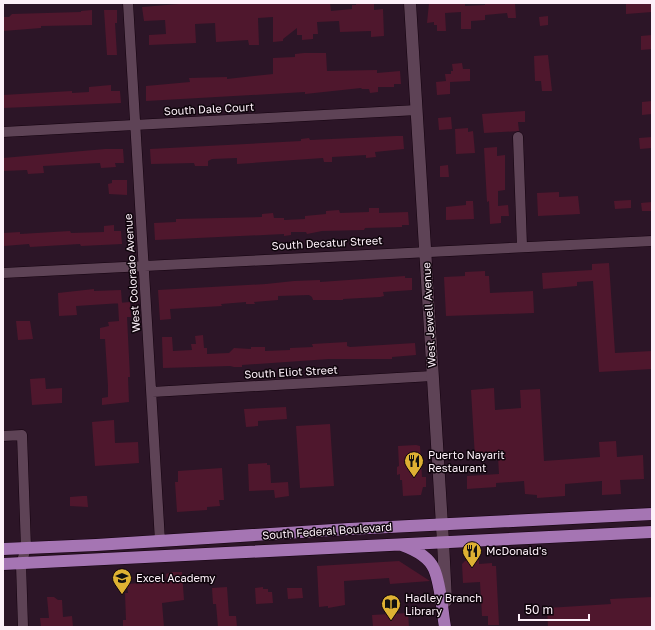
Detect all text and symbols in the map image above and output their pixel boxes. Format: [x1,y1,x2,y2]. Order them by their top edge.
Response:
street label: South Dale Court [164,100,254,117]
street label: West Colorado Avenue [121,213,142,333]
street label: South Decatur Street [271,233,383,252]
street label: West Jewell Avenue [419,262,438,368]
street label: South Eliot Street [244,363,338,380]
place label: Puerto Nayarit Restaurant [428,448,505,474]
restaurant icon: Puerto Nayarit Restaurant [403,450,425,478]
street label: South Federal Boulevard [262,519,392,542]
restaurant icon: McDonald's [461,540,483,568]
place label: McDonald's [486,544,547,557]
school or university icon: Excel Academy [111,567,133,595]
place label: Excel Academy [136,571,215,584]
place label: Hadley Branch Library [405,591,482,617]
library icon: Hadley Branch Library [380,593,402,621]
scale bar [519,596,589,622]
text: 50 m [525,602,553,617]

